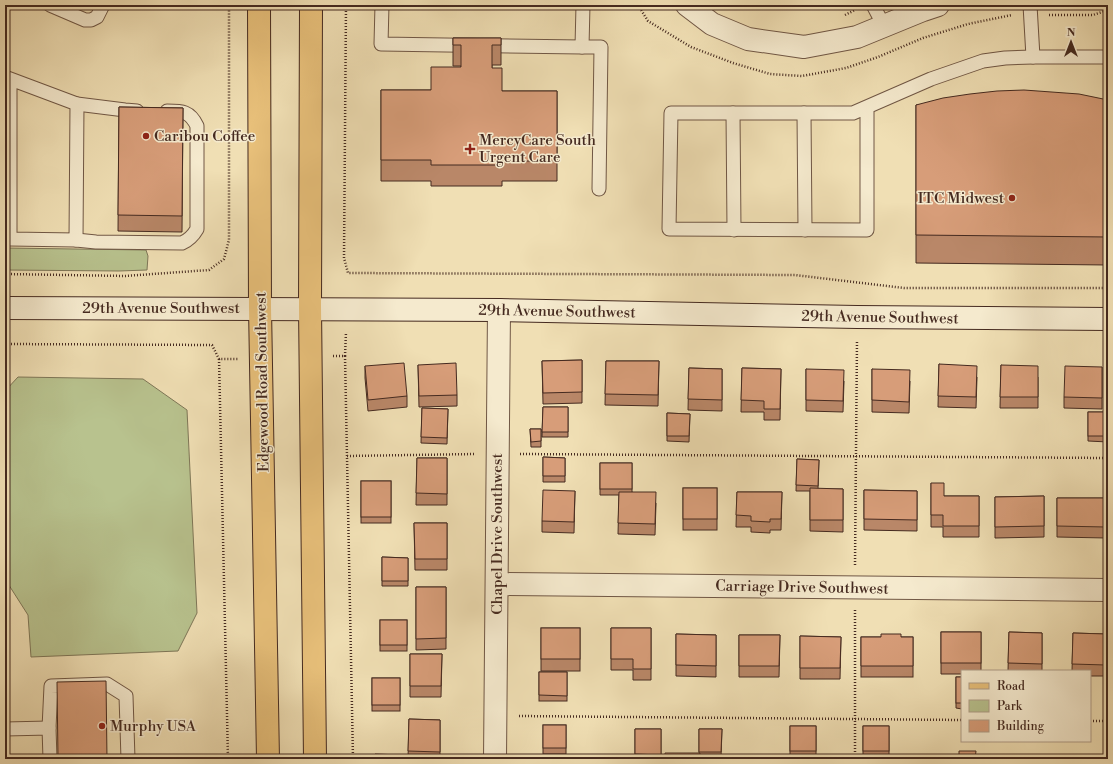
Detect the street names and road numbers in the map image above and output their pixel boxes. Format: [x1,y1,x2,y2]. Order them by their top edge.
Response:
street label: Edgewood Road Southwest [251,291,274,472]
street label: 29th Avenue Southwest [82,299,240,318]
street label: 29th Avenue Southwest [478,301,637,322]
street label: 29th Avenue Southwest [801,307,960,328]
street label: Chapel Drive Southwest [488,452,507,615]
street label: Carriage Drive Southwest [715,576,889,599]

